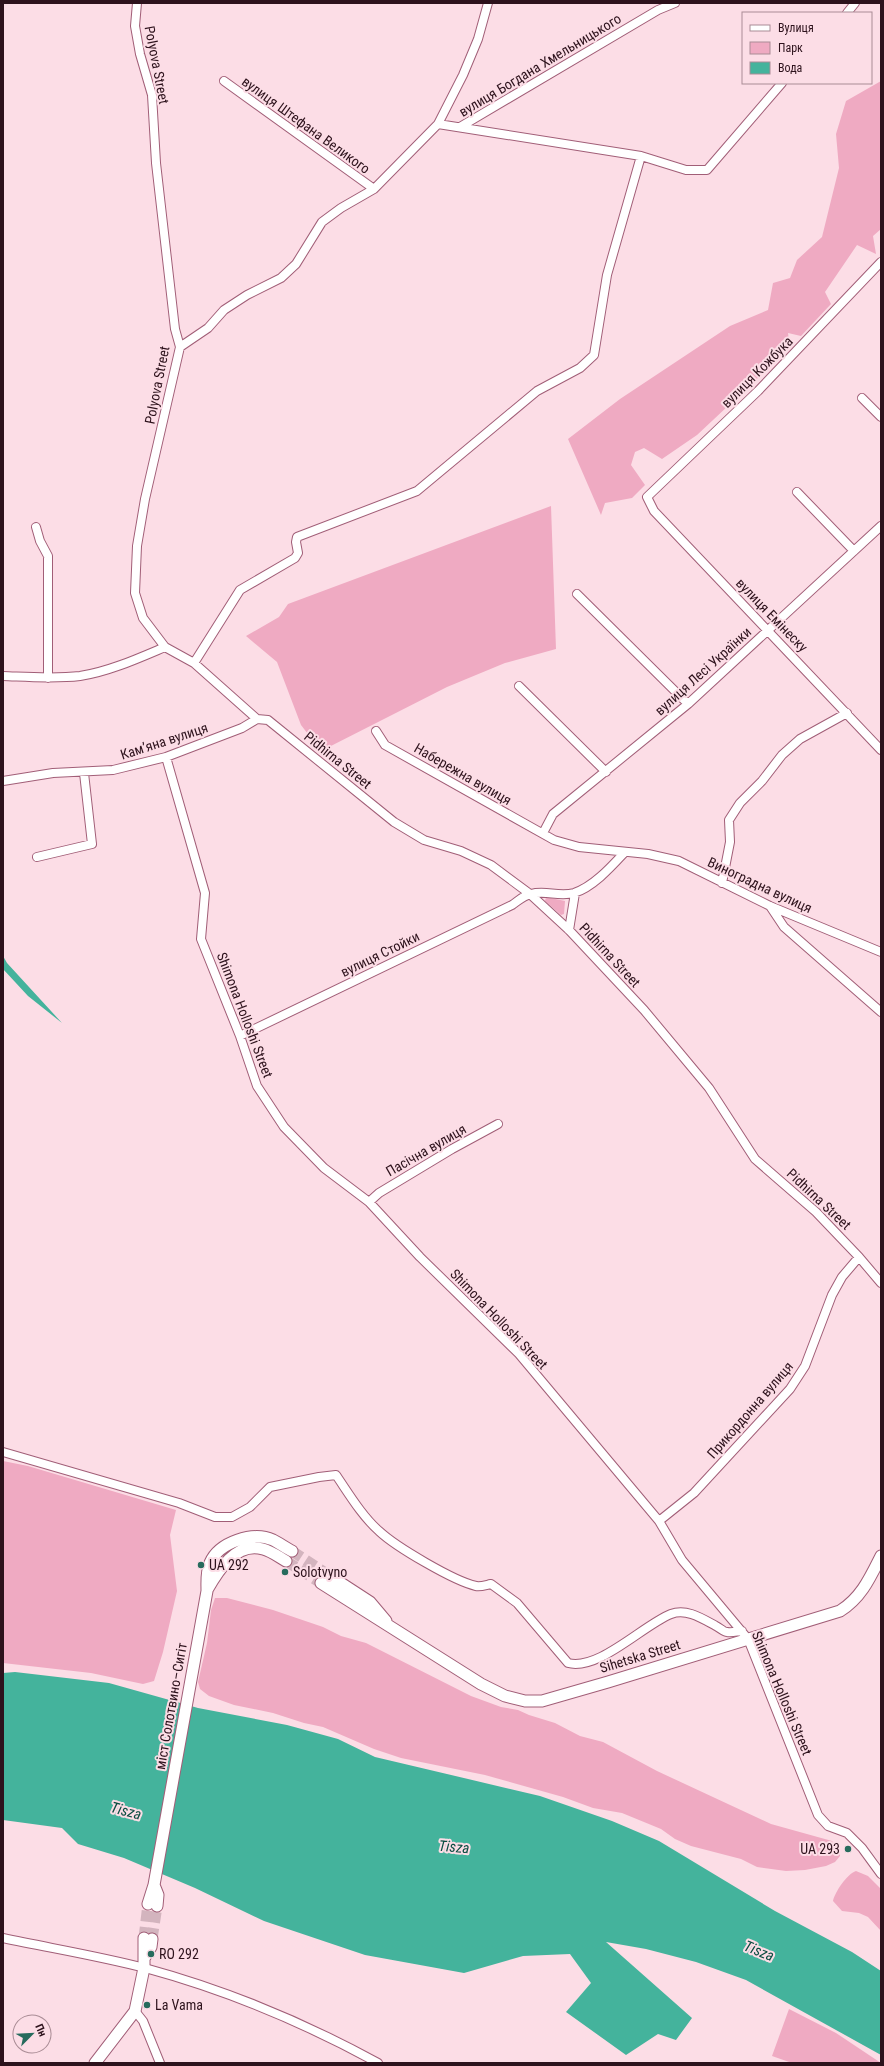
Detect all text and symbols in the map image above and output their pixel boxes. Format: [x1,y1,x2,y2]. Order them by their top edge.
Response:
street label: вулиця Богдана Хмельницького [456,10,624,120]
legend [742,12,872,84]
text: Вулиця [778,21,814,35]
street label: Polyova Street [142,25,172,105]
text: Парк [778,41,803,55]
text: Вода [778,61,803,75]
street label: вулиця Штефана Великого [239,73,373,177]
street label: вулиця Кожбука [718,333,796,411]
street label: Polyova Street [142,345,172,425]
street label: вулиця Емінеску [733,575,811,655]
street label: вулиця Лесі Українки [652,624,754,718]
street label: Камʼяна вулиця [118,719,210,763]
street label: Pidhirna Street [301,728,375,792]
street label: Набережна вулиця [412,740,514,808]
street label: Виноградна вулиця [705,854,815,916]
street label: Pidhirna Street [576,920,644,990]
street label: вулиця Стойки [338,928,422,980]
street label: Shimona Holloshi Street [214,950,276,1080]
street label: Пасічна вулиця [383,1121,469,1179]
street label: Pidhirna Street [784,1165,854,1233]
street label: Shimona Holloshi Street [447,1266,551,1372]
street label: Прикордонна вулиця [704,1358,796,1462]
place label: UA 292 [209,1557,249,1573]
marker: UA 292 [196,1560,206,1570]
place label: Solotvyno [293,1564,347,1580]
marker: Solotvyno [280,1567,290,1577]
street label: Shimona Holloshi Street [749,1629,815,1757]
street label: Sihetska Street [598,1636,682,1676]
street label: міст Солотвино–Сигіт [152,1641,190,1771]
water label: Tisza [109,1798,143,1824]
water label: Tisza [438,1837,470,1857]
place label: UA 293 [800,1841,840,1857]
marker: UA 293 [843,1844,853,1854]
water label: Tisza [741,1937,777,1965]
place label: RO 292 [159,1946,199,1962]
marker: RO 292 [146,1949,156,1959]
place label: La Vama [155,1997,203,2013]
marker: La Vama [142,2000,152,2010]
north arrow [12,2014,52,2054]
text: Пн [32,2022,49,2038]

